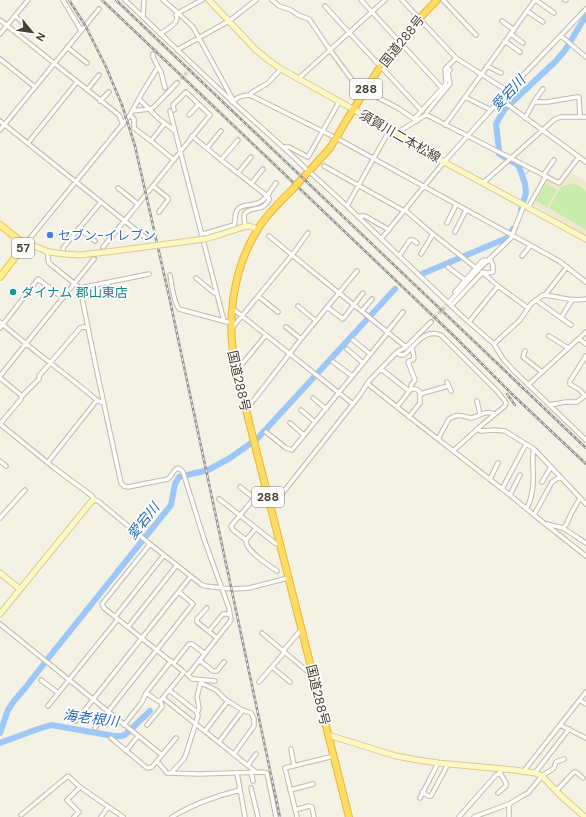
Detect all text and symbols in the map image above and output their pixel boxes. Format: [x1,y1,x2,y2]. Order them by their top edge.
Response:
north arrow [12,12,52,52]
street label: 国道288号 [376,12,428,70]
text: N [33,30,49,44]
water label: 愛宕川 [487,70,530,114]
road number: 288 [350,79,382,99]
street label: 須賀川二本松線 [356,106,444,166]
place label: セブン-イレブン [58,227,156,244]
marker: セブン-イレブン [45,230,55,240]
road number: 57 [12,238,34,258]
place label: ダイナム 郡山東店 [21,284,128,301]
marker: ダイナム 郡山東店 [8,287,18,297]
street label: 国道288号 [224,349,254,413]
road number: 288 [252,487,284,507]
water label: 愛宕川 [123,497,164,543]
street label: 国道288号 [302,663,334,727]
water label: 海老根川 [62,706,122,731]

